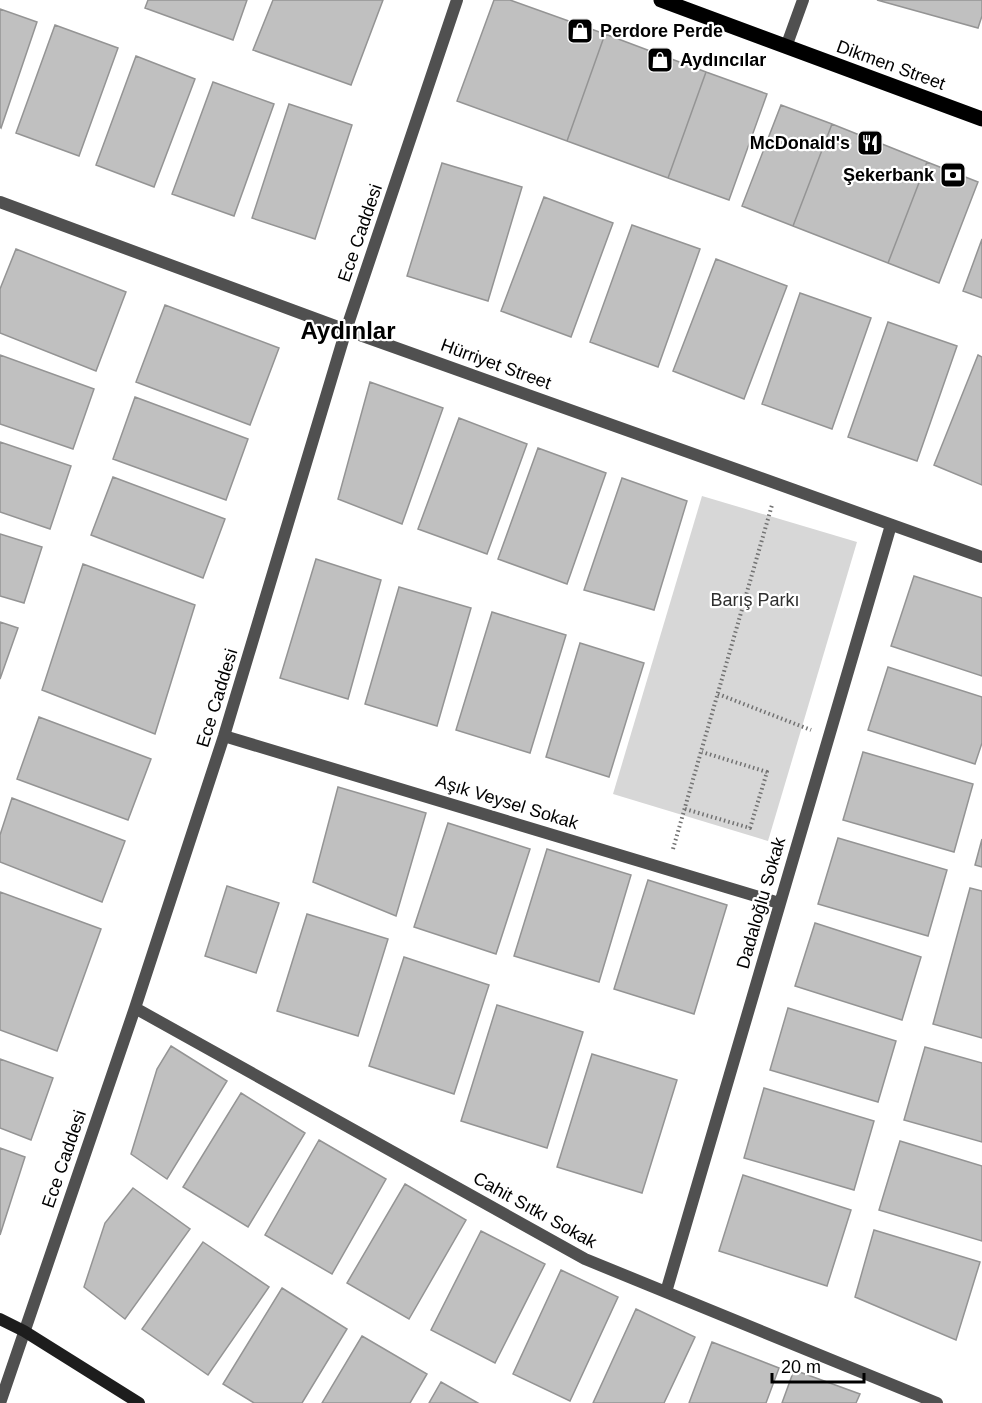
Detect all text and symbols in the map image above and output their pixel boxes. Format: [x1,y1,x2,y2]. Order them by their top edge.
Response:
shop icon: Perdore Perde [565,16,595,46]
place label: Perdore Perde [600,21,723,41]
street label: Dikmen Street [834,36,948,94]
shop icon: Aydıncılar [645,45,675,75]
place label: Aydıncılar [680,50,766,70]
restaurant icon: McDonald's [855,128,885,158]
place label: McDonald's [750,133,850,153]
bank icon: Şekerbank [938,160,968,190]
place label: Şekerbank [843,165,935,185]
street label: Ece Caddesi [334,181,386,285]
district label: Aydınlar [300,317,396,344]
street label: Hürriyet Street [438,335,554,393]
park label: Barış Parkı [710,590,800,610]
street label: Ece Caddesi [193,646,241,750]
street label: Aşık Veysel Sokak [433,771,582,833]
street label: Dadaloğlu Sokak [733,834,790,971]
street label: Ece Caddesi [38,1107,90,1211]
street label: Cahit Sıtkı Sokak [470,1168,601,1253]
scale bar [772,1346,864,1384]
text: 20 m [781,1357,821,1377]

